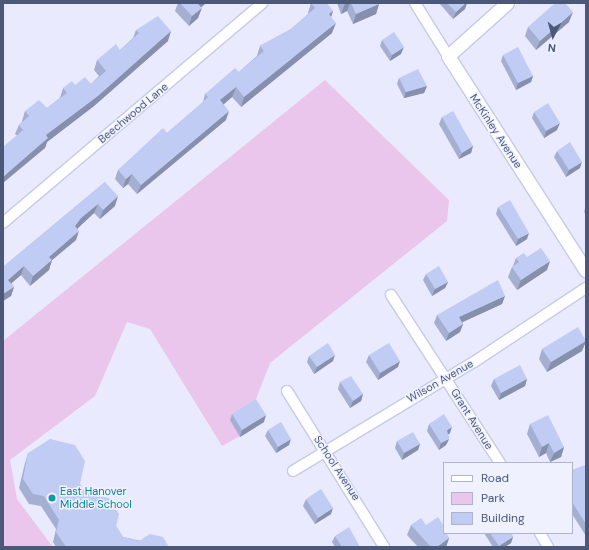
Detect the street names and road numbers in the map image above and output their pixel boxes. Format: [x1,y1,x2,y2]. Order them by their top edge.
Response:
street label: Beechwood Lane [95,80,171,146]
street label: McKinley Avenue [467,91,525,171]
street label: Wilson Avenue [404,357,476,405]
street label: Grant Avenue [448,386,496,452]
street label: School Avenue [311,433,363,503]

